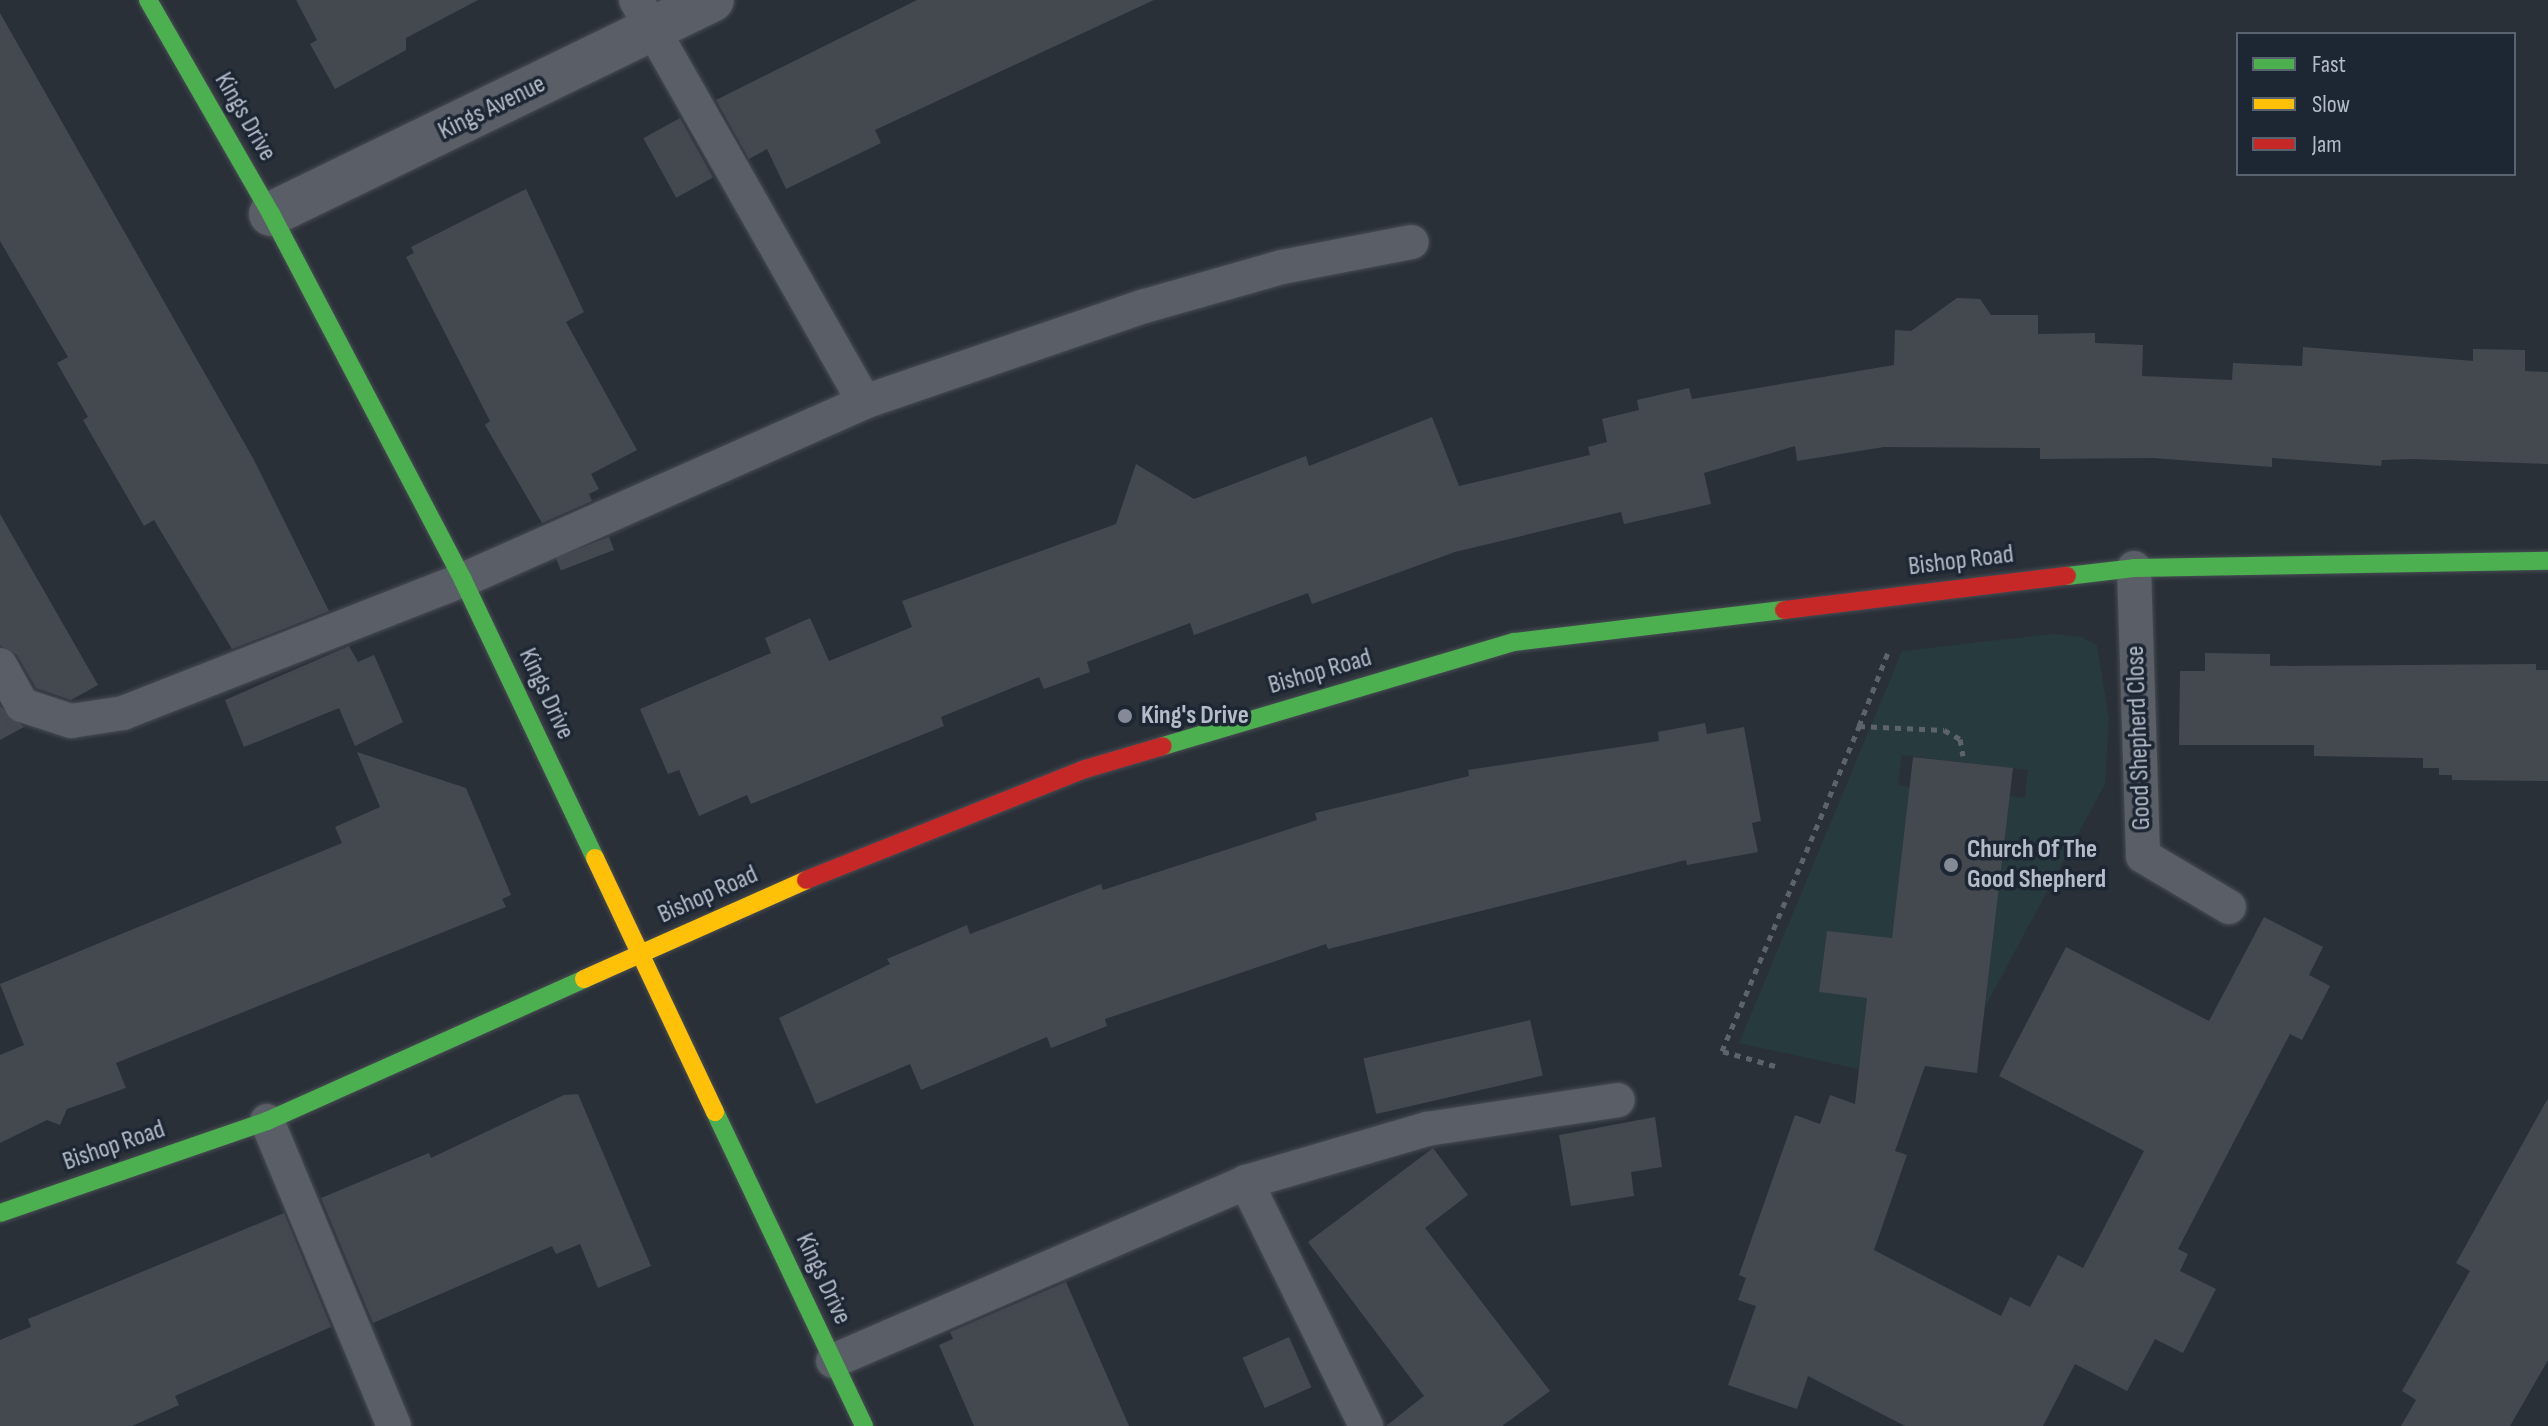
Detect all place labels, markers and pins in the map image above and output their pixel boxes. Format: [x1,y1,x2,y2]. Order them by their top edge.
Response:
place label: King's Drive [1141,700,1249,732]
marker: King's Drive [1116,707,1134,725]
place label: Church Of The Good Shepherd [1967,834,2106,896]
marker: Church Of The Good Shepherd [1942,856,1960,874]

